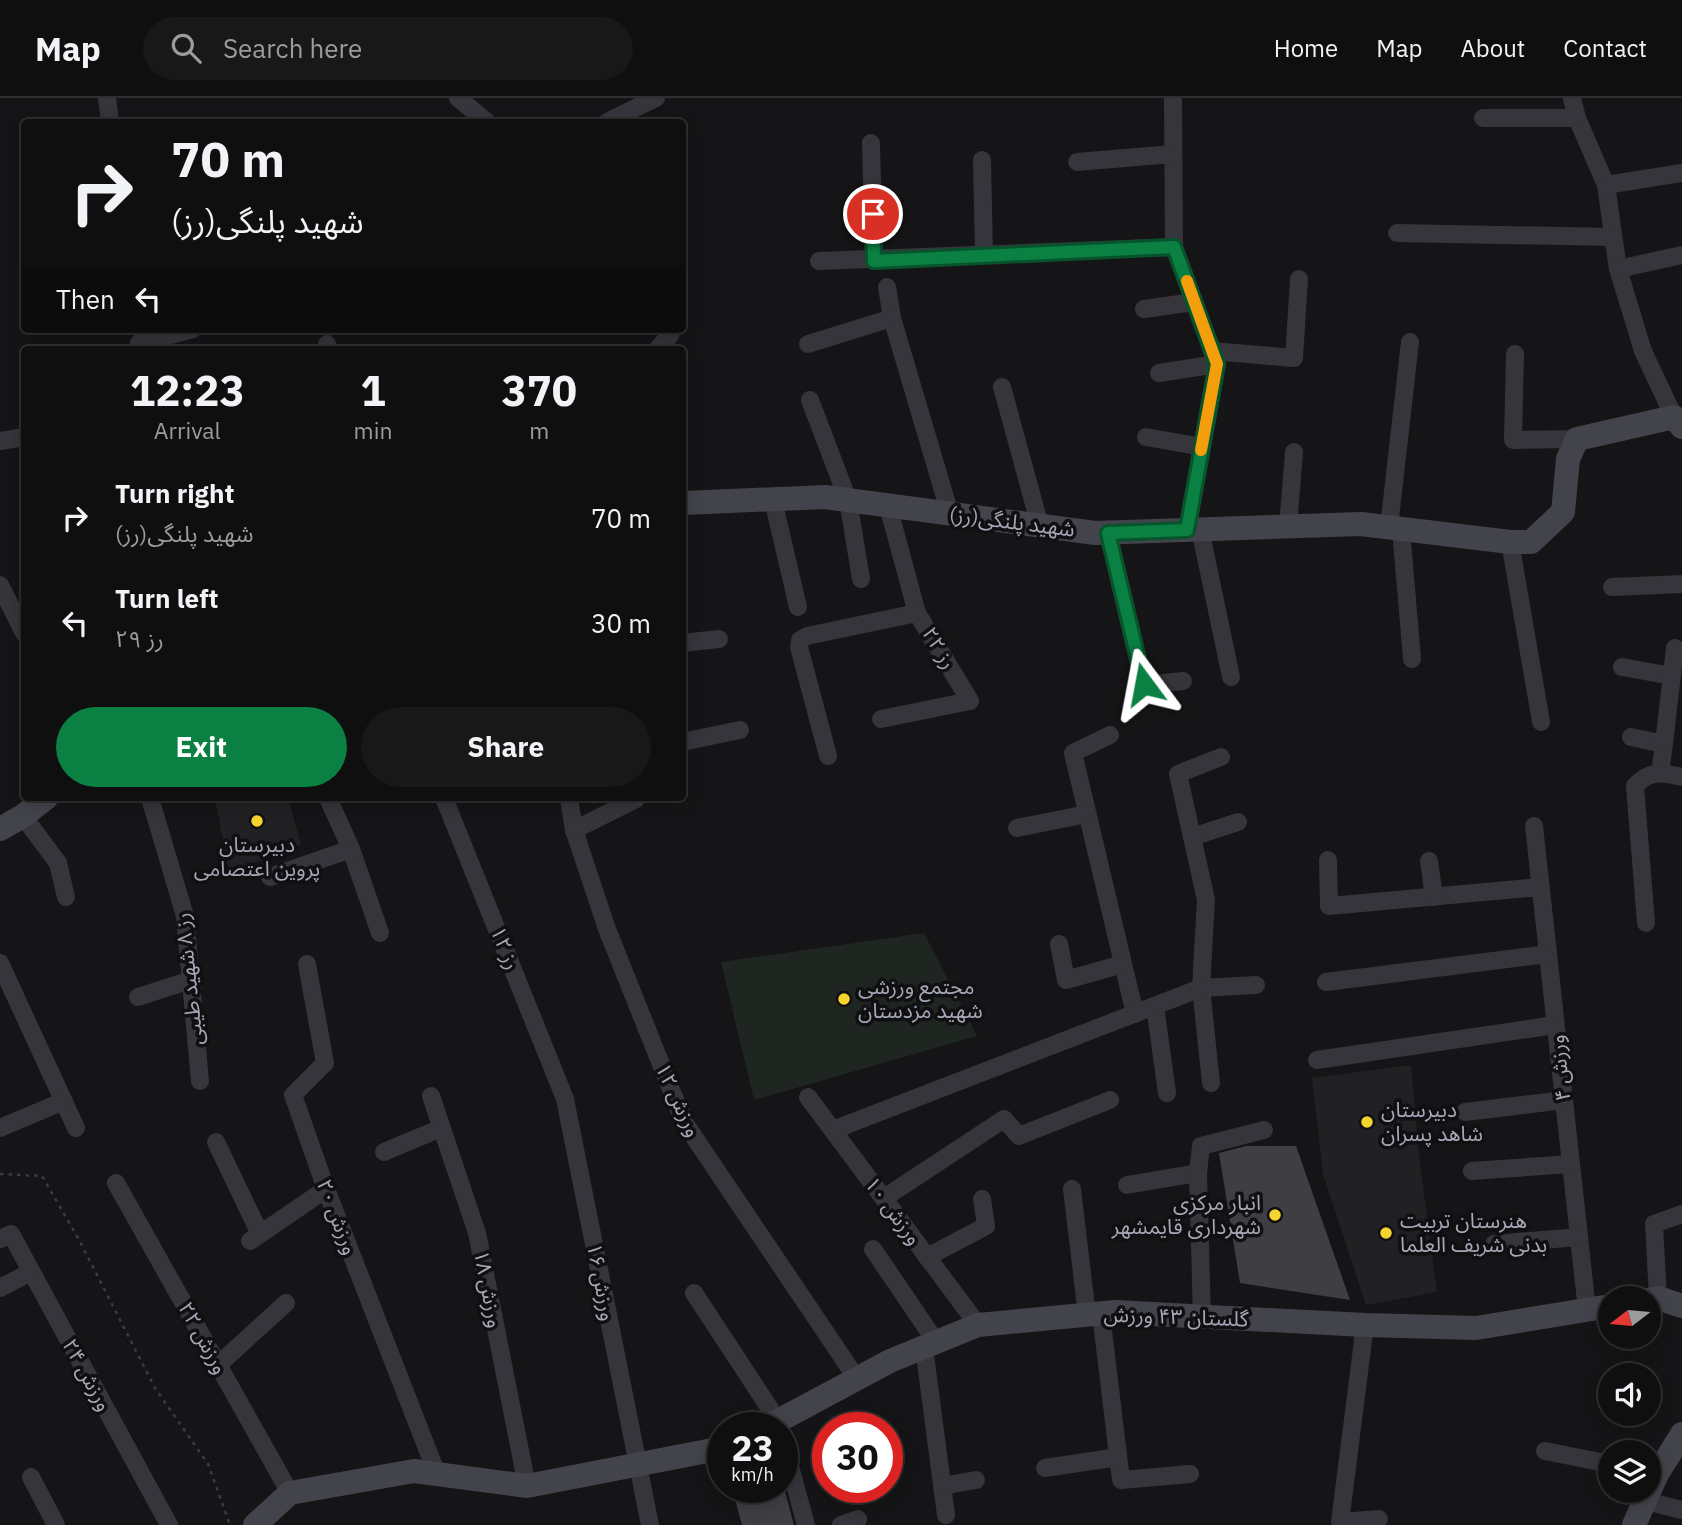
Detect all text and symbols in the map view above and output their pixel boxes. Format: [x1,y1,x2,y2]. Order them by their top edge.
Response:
search box [143,17,633,80]
text: Map [35,27,101,70]
icon: search [167,29,205,67]
text: Search here [223,31,362,65]
text: Home [1274,32,1338,64]
text: Map [1376,32,1422,64]
text: About [1460,32,1525,64]
text: Contact [1563,32,1647,64]
text: 70 m [171,127,285,190]
icon: right [56,147,147,238]
pin [843,184,903,244]
icon: arrive [854,195,892,233]
text: شهید پلنگی(رز) [171,200,364,242]
icon: left [129,280,167,318]
text: Then [56,282,115,316]
text: 12:23 [130,363,245,418]
text: 1 [360,363,386,418]
text: 370 [501,363,577,418]
text: Arrival [154,415,221,445]
text: min [354,415,392,445]
text: m [529,415,549,445]
text: Turn right [115,476,234,510]
icon: right [56,499,94,537]
street label: شهید پلنگی(رز) [948,499,1077,543]
text: 70 m [591,501,651,535]
text: شهید پلنگی(رز) [115,518,254,548]
text: Turn left [115,581,218,615]
icon: left [56,604,94,642]
text: 30 m [591,606,651,640]
street label: رز ۲۲ [916,621,963,674]
text: رز ۲۹ [115,623,164,653]
position arrow [1107,647,1181,721]
button: Exit [56,707,347,787]
button: Share [361,707,651,787]
marker: دبیرستان پروین اعتصامی [249,813,265,829]
place label: دبیرستان پروین اعتصامی [194,830,320,882]
street label: رز ۸ شهید طیبی [167,911,209,1047]
street label: رز ۱۲ [485,922,527,973]
place label: مجتمع ورزشی شهید مزدستان [858,972,983,1024]
marker: مجتمع ورزشی شهید مزدستان [836,991,852,1007]
street label: ورزش ۴ [1542,1034,1576,1103]
street label: ورزش ۱۲ [650,1058,708,1141]
place label: دبیرستان شاهد پسران [1381,1095,1483,1147]
marker: دبیرستان شاهد پسران [1359,1114,1375,1130]
street label: ورزش ۱۰ [859,1171,929,1250]
street label: ورزش ۲۰ [311,1175,365,1258]
place label: انبار مرکزی شهرداری قایمشهر [1111,1188,1261,1240]
place label: هنرستان تربیت بدنی شریف العلما [1400,1206,1547,1258]
marker: انبار مرکزی شهرداری قایمشهر [1267,1207,1283,1223]
marker: هنرستان تربیت بدنی شریف العلما [1378,1225,1394,1241]
street label: ورزش ۱۶ [581,1241,623,1323]
street label: ورزش ۱۸ [468,1248,510,1330]
north arrow [1598,1286,1661,1349]
map controls [1598,1286,1661,1503]
street label: ورزش ۲۲ [173,1296,235,1379]
street label: گلستان ۴۳ ورزش [1103,1299,1249,1333]
street label: ورزش ۲۴ [57,1333,119,1416]
button: sound [1598,1363,1661,1426]
speed limit sign: 30 [812,1412,903,1503]
text: 23 [731,1425,774,1471]
button: layers [1598,1440,1661,1503]
text: km/h [731,1463,774,1486]

